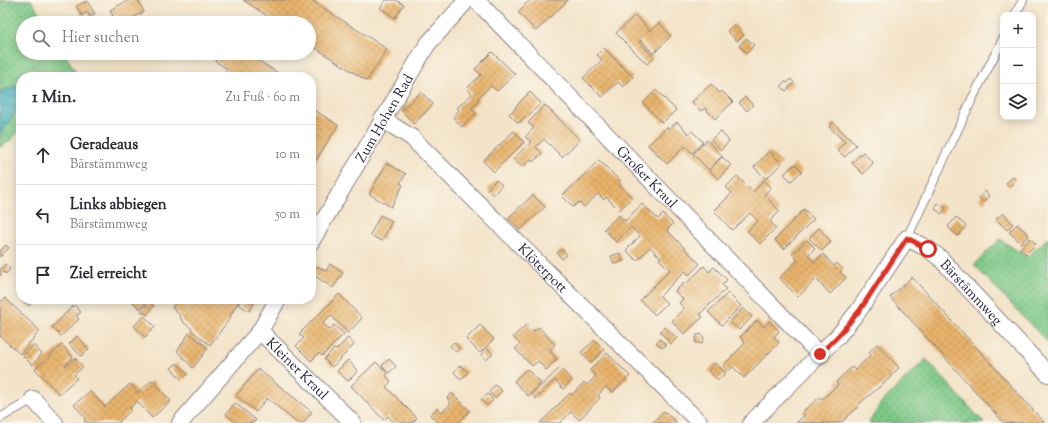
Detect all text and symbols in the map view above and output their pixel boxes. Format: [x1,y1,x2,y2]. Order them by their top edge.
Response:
map controls [1000,12,1036,120]
button: + [1000,12,1036,48]
search box [16,16,316,60]
icon: search [30,27,52,49]
text: Hier suchen [62,28,140,49]
button: − [1000,48,1036,84]
street label: Zum Hohen Rad [352,71,420,167]
button: layers [1000,84,1036,120]
text: 1 Min. [32,86,76,110]
text: Zu Fuß · 60 m [225,89,300,107]
text: Geradeaus [70,135,138,156]
street label: Großer Kraul [611,142,681,214]
icon: ahead [32,144,54,166]
text: 10 m [275,146,300,164]
text: Bärstämmweg [70,156,147,174]
text: Links abbiegen [70,195,167,216]
icon: left [32,204,54,226]
text: 50 m [275,206,300,224]
text: Bärstämmweg [70,216,147,234]
street label: Klöterpott [512,240,571,299]
route start [919,240,937,258]
street label: Bärstämmweg [934,256,1006,331]
icon: arrive [32,264,54,286]
text: Ziel erreicht [70,264,147,285]
street label: Kleiner Kraul [261,334,332,405]
route end [811,345,829,363]

